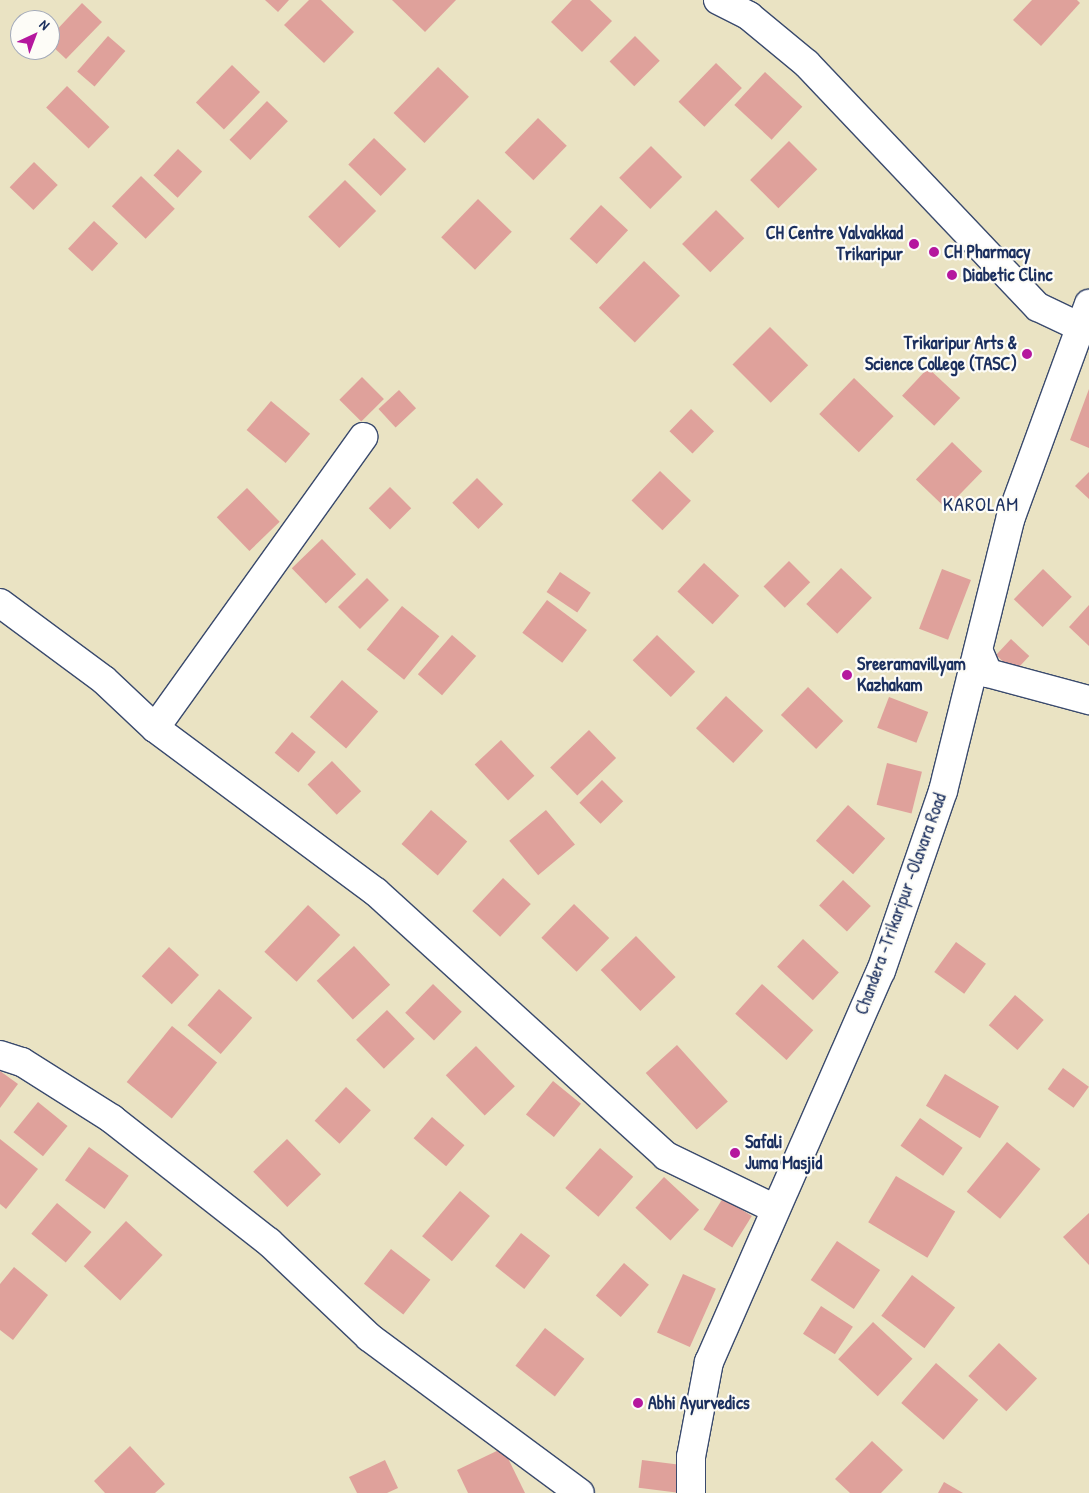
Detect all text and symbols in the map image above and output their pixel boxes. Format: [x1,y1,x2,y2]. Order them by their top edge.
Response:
north arrow [10,10,60,60]
text: N [36,15,54,34]
place label: CH Centre Valvakkad Trikaripur [766,223,903,266]
marker: CH Centre Valvakkad Trikaripur [907,237,921,251]
place label: CH Pharmacy [944,241,1031,263]
marker: CH Pharmacy [928,246,940,258]
place label: Diabetic Clinc [963,264,1052,286]
marker: Diabetic Clinc [945,268,959,282]
place label: Trikaripur Arts & Science College (TASC) [865,333,1017,376]
marker: Trikaripur Arts & Science College (TASC) [1021,348,1033,360]
district label: KAROLAM [942,491,1020,515]
place label: Sreeramavillyam Kazhakam [857,654,966,696]
marker: Sreeramavillyam Kazhakam [841,669,853,681]
street label: Chandera -Trikaripur -Olavara Road [851,790,951,1018]
place label: Safali Juma Masjid [745,1132,822,1174]
marker: Safali Juma Masjid [729,1147,741,1159]
place label: Abhi Ayurvedics [648,1392,750,1414]
marker: Abhi Ayurvedics [632,1397,644,1409]

